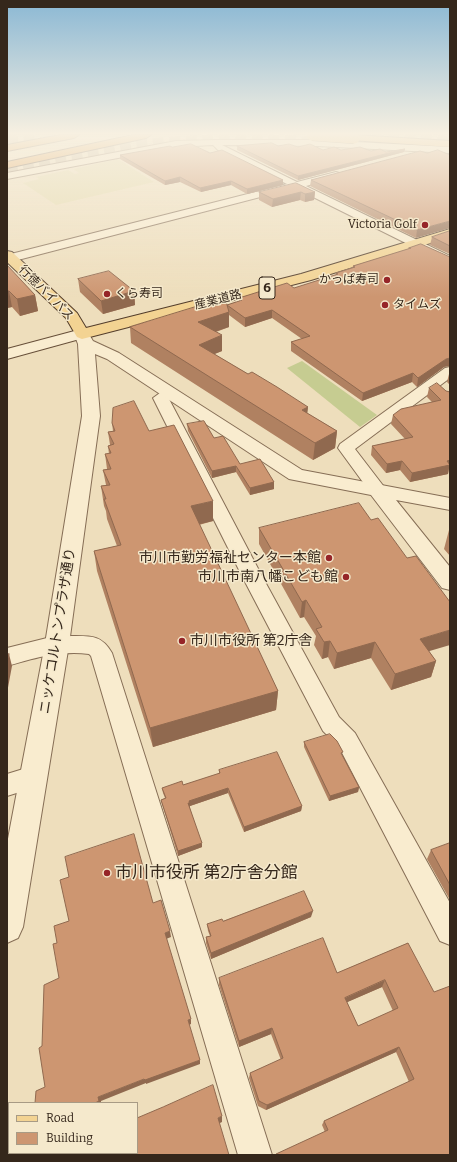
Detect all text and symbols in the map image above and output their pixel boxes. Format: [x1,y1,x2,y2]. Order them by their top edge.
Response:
place label: Victoria Golf [348,218,417,232]
marker: Victoria Golf [420,220,430,230]
street label: 行徳バイパス [15,262,77,324]
place label: かっぱ寿司 [319,273,379,287]
marker: かっぱ寿司 [382,275,392,285]
road number: 6 [259,277,275,299]
place label: くら寿司 [115,287,163,301]
street label: 産業道路 [193,287,243,313]
marker: くら寿司 [102,289,112,299]
place label: タイムズ [393,298,441,312]
marker: タイムズ [380,300,390,310]
street label: ニッケコルトンプラザ通り [37,547,79,715]
place label: 市川市勤労福祉センター本館 [139,550,321,566]
marker: 市川市勤労福祉センター本館 [324,553,334,563]
place label: 市川市南八幡こども館 [198,569,338,585]
marker: 市川市南八幡こども館 [341,572,351,582]
place label: 市川市役所 第2庁舎 [190,633,312,649]
marker: 市川市役所 第2庁舎 [177,636,187,646]
place label: 市川市役所 第2庁舎分館 [115,863,298,883]
marker: 市川市役所 第2庁舎分館 [102,868,112,878]
legend [8,1102,138,1154]
text: Road [46,1111,74,1125]
text: Building [46,1131,93,1145]

